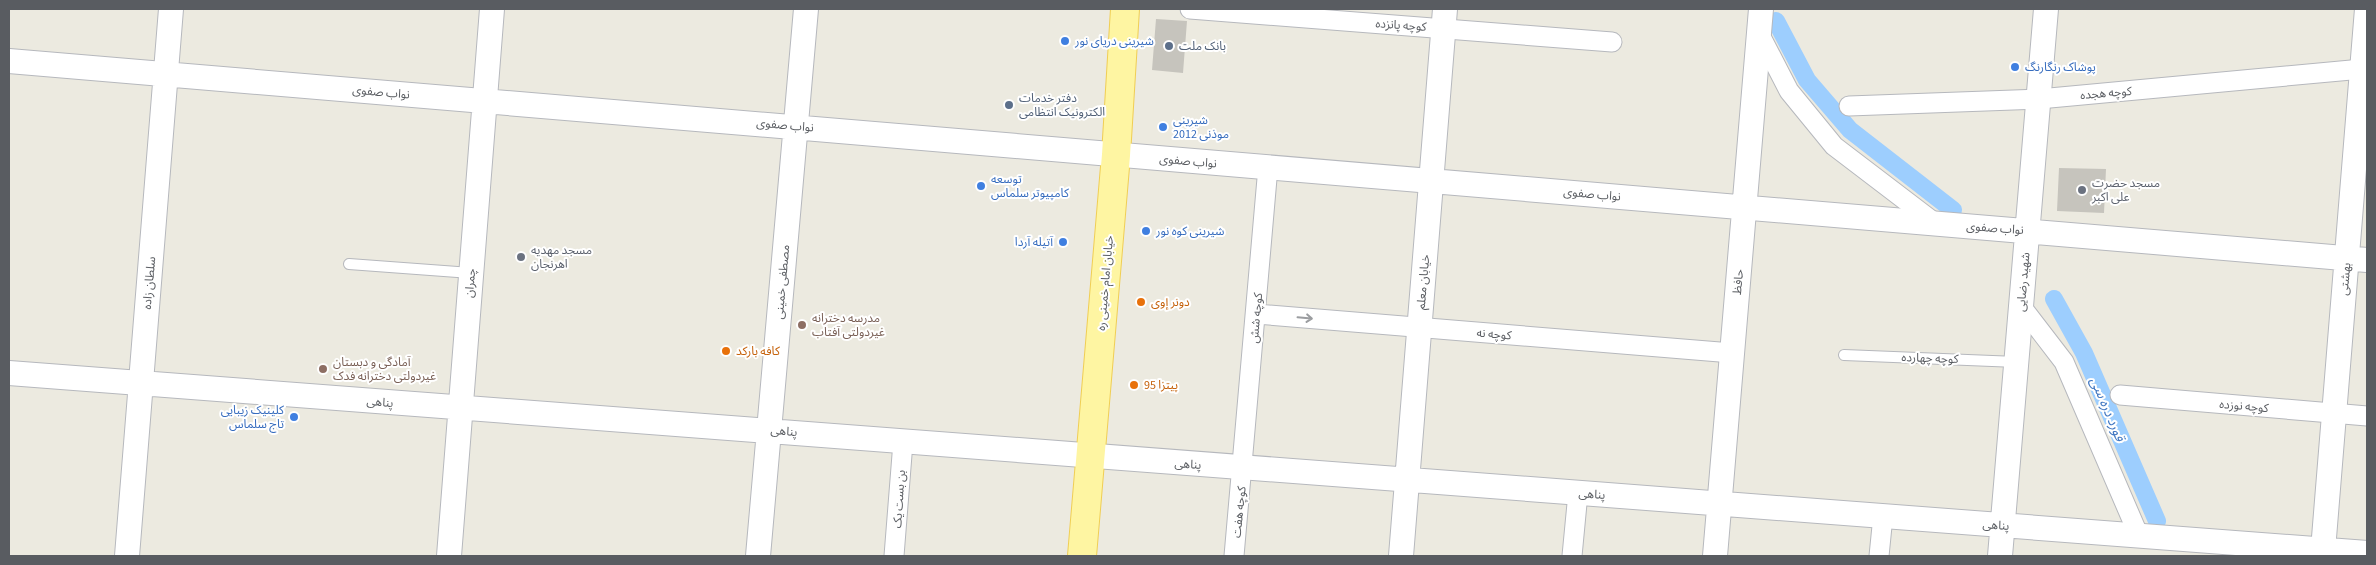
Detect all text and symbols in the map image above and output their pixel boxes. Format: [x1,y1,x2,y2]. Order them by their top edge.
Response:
street label: کوچه پانزده [1375,15,1428,36]
place label: شیرینی دریای نور [1074,33,1154,50]
marker: شیرینی دریای نور [1059,35,1071,47]
place label: بانک ملت [1179,38,1226,55]
marker: بانک ملت [1163,40,1175,52]
place label: پوشاک رنگارنگ [2025,59,2096,76]
marker: پوشاک رنگارنگ [2009,61,2021,73]
street label: نواب صفوی [352,82,410,103]
street label: کوچه هجده [2080,83,2134,104]
place label: دفتر خدمات الکترونیک انتظامی [1019,90,1105,121]
marker: دفتر خدمات الکترونیک انتظامی [1003,99,1015,111]
place label: شیرینی موذنی 2012 [1173,112,1229,143]
street label: نواب صفوی [756,115,814,136]
marker: شیرینی موذنی 2012 [1157,121,1169,133]
street label: نواب صفوی [1159,151,1217,172]
place label: توسعه کامپیوتر سلماس [991,171,1070,202]
place label: مسجد حضرت علی اکبر [2091,175,2160,206]
marker: توسعه کامپیوتر سلماس [975,180,987,192]
street label: نواب صفوی [1563,184,1621,205]
marker: مسجد حضرت علی اکبر [2076,184,2088,196]
street label: نواب صفوی [1966,218,2024,239]
place label: شیرینی کوه نور [1155,223,1224,240]
marker: شیرینی کوه نور [1140,225,1152,237]
place label: آتیله آردا [1015,234,1053,251]
street label: خیابان امام خمینی ره [1093,235,1118,332]
marker: آتیله آردا [1057,236,1069,248]
place label: مسجد مهدیه اهرنجان [531,242,592,273]
street label: مصطفی خمینی [771,244,794,320]
marker: مسجد مهدیه اهرنجان [515,251,527,263]
street label: شهید رضایی [2012,252,2035,312]
street label: خیابان معلم [1413,254,1434,310]
street label: سلطان زاده [139,256,160,310]
street label: بهشتی [2336,262,2355,296]
street label: چمران [461,268,480,299]
street label: حافظ [1729,268,1748,296]
street label: کوچه شش [1246,291,1267,344]
place label: دونر إوی [1151,294,1190,311]
marker: دونر إوی [1135,296,1147,308]
place label: مدرسه دخترانه غیردولتی آفتاب [812,310,885,341]
one-way arrow [1296,313,1312,323]
marker: مدرسه دخترانه غیردولتی آفتاب [796,319,808,331]
street label: کوچه نه [1476,325,1513,345]
place label: کافه بارکد [736,343,781,360]
marker: کافه بارکد [720,345,732,357]
street label: کوچه چهارده [1901,349,1960,368]
place label: آمادگی و دبستان غیردولتی دخترانه فدک [333,354,436,385]
marker: آمادگی و دبستان غیردولتی دخترانه فدک [317,363,329,375]
water label: قورد دره سی [2085,374,2130,445]
place label: پیتزا 95 [1144,377,1178,394]
marker: پیتزا 95 [1128,379,1140,391]
street label: پناهی [366,393,394,412]
street label: کوچه نوزده [2219,396,2270,417]
place label: کلینیک زیبایی تاج سلماس [221,402,285,433]
marker: کلینیک زیبایی تاج سلماس [288,411,300,423]
street label: پناهی [770,422,798,441]
street label: پناهی [1174,455,1202,474]
street label: بن بست یک [889,469,910,529]
street label: کوچه هفت [1228,484,1251,539]
street label: پناهی [1578,485,1606,504]
street label: پناهی [1982,516,2010,535]

